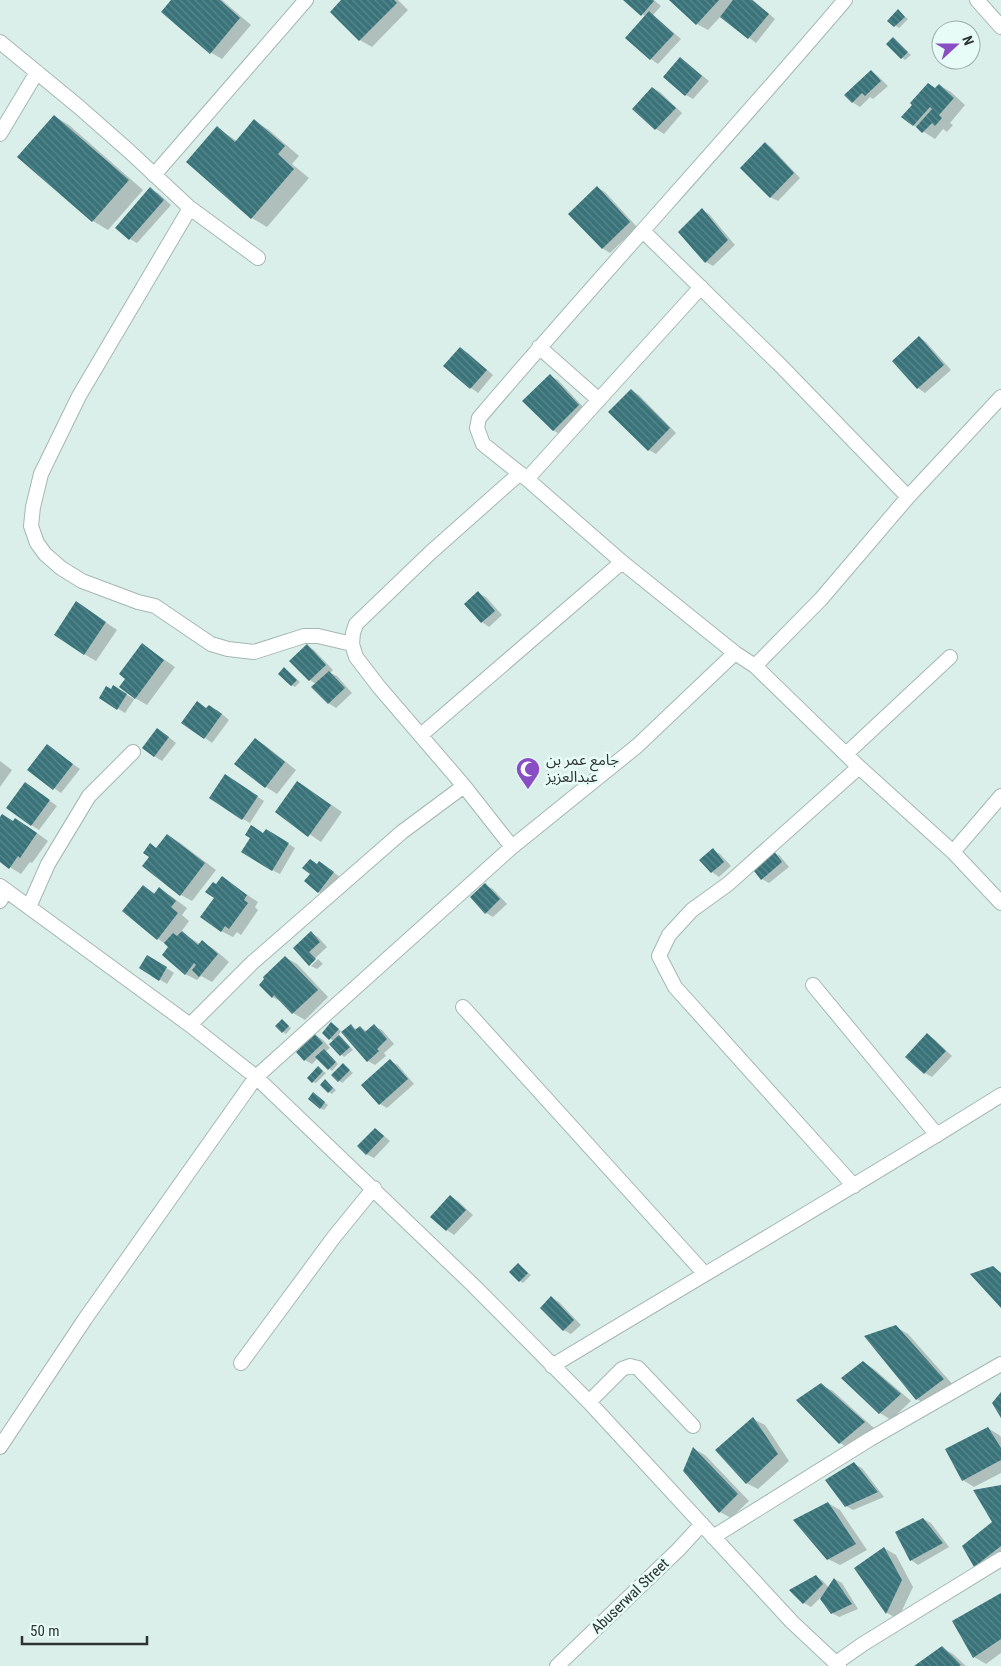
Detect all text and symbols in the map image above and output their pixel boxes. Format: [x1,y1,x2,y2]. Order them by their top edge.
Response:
north arrow [931,20,981,70]
text: N [959,33,977,47]
place label: جامع عمر بن عبدالعزيز [545,751,619,786]
mosque icon: جامع عمر بن عبدالعزيز [515,756,541,790]
street label: Abuserwal Street [587,1554,673,1638]
scale bar [22,1614,148,1646]
text: 50 m [30,1622,60,1640]

